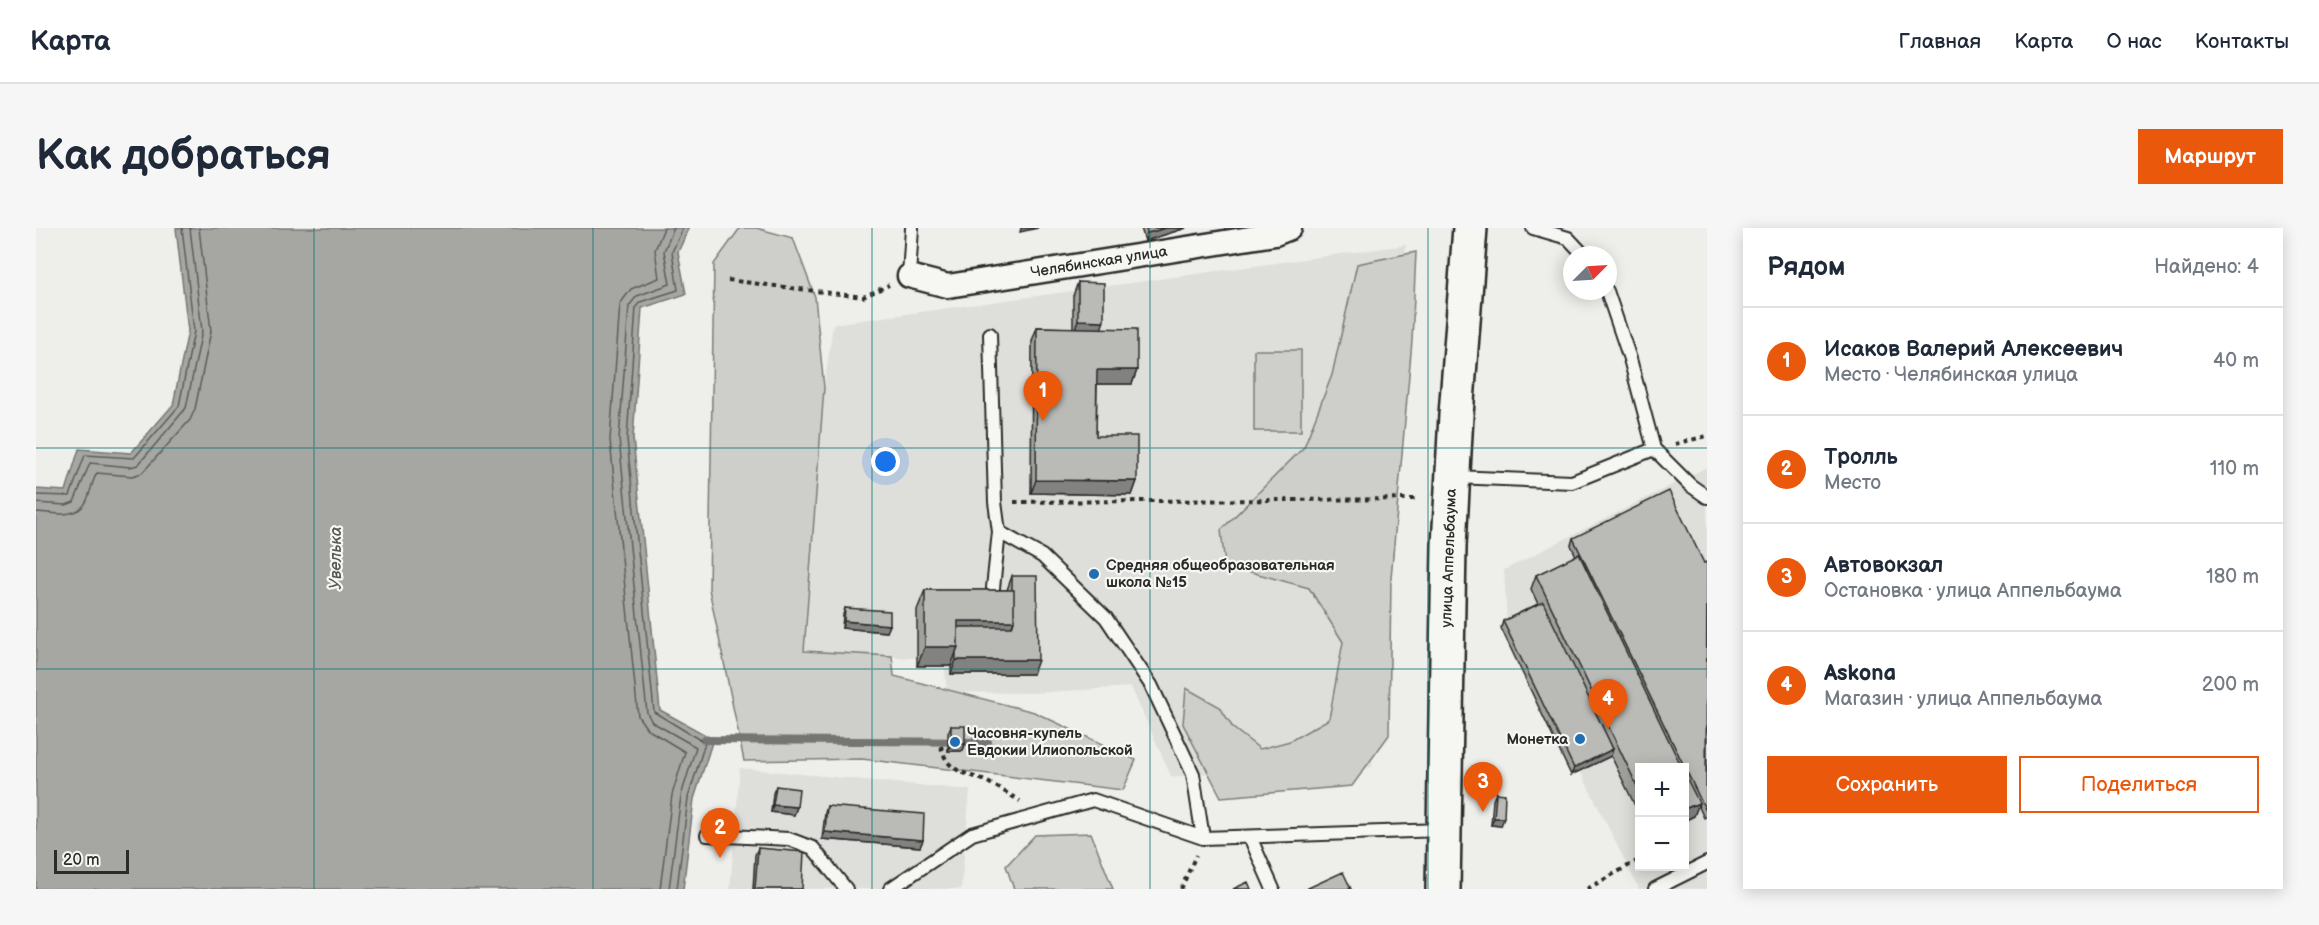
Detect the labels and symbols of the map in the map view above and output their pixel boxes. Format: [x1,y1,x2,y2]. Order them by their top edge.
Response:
street label: Челябинская улица [1029,242,1169,282]
north arrow [1563,246,1617,300]
pin: 1 [1024,372,1062,421]
your location [871,447,900,476]
street label: улица Аппельбаума [1437,488,1461,628]
water label: Увелька [327,527,346,589]
place label: Средняя общеобразовательная школа №15 [1106,556,1335,592]
marker: Средняя общеобразовательная школа №15 [1087,567,1101,581]
pin: 4 [1588,680,1628,729]
place label: Часовня-купель Евдокии Илиопольской [967,724,1133,760]
place label: Монетка [1506,730,1568,749]
marker: Монетка [1573,732,1587,746]
marker: Часовня-купель Евдокии Илиопольской [948,735,962,749]
pin: 3 [1464,762,1502,812]
pin: 2 [700,808,740,858]
scale bar [54,847,129,874]

